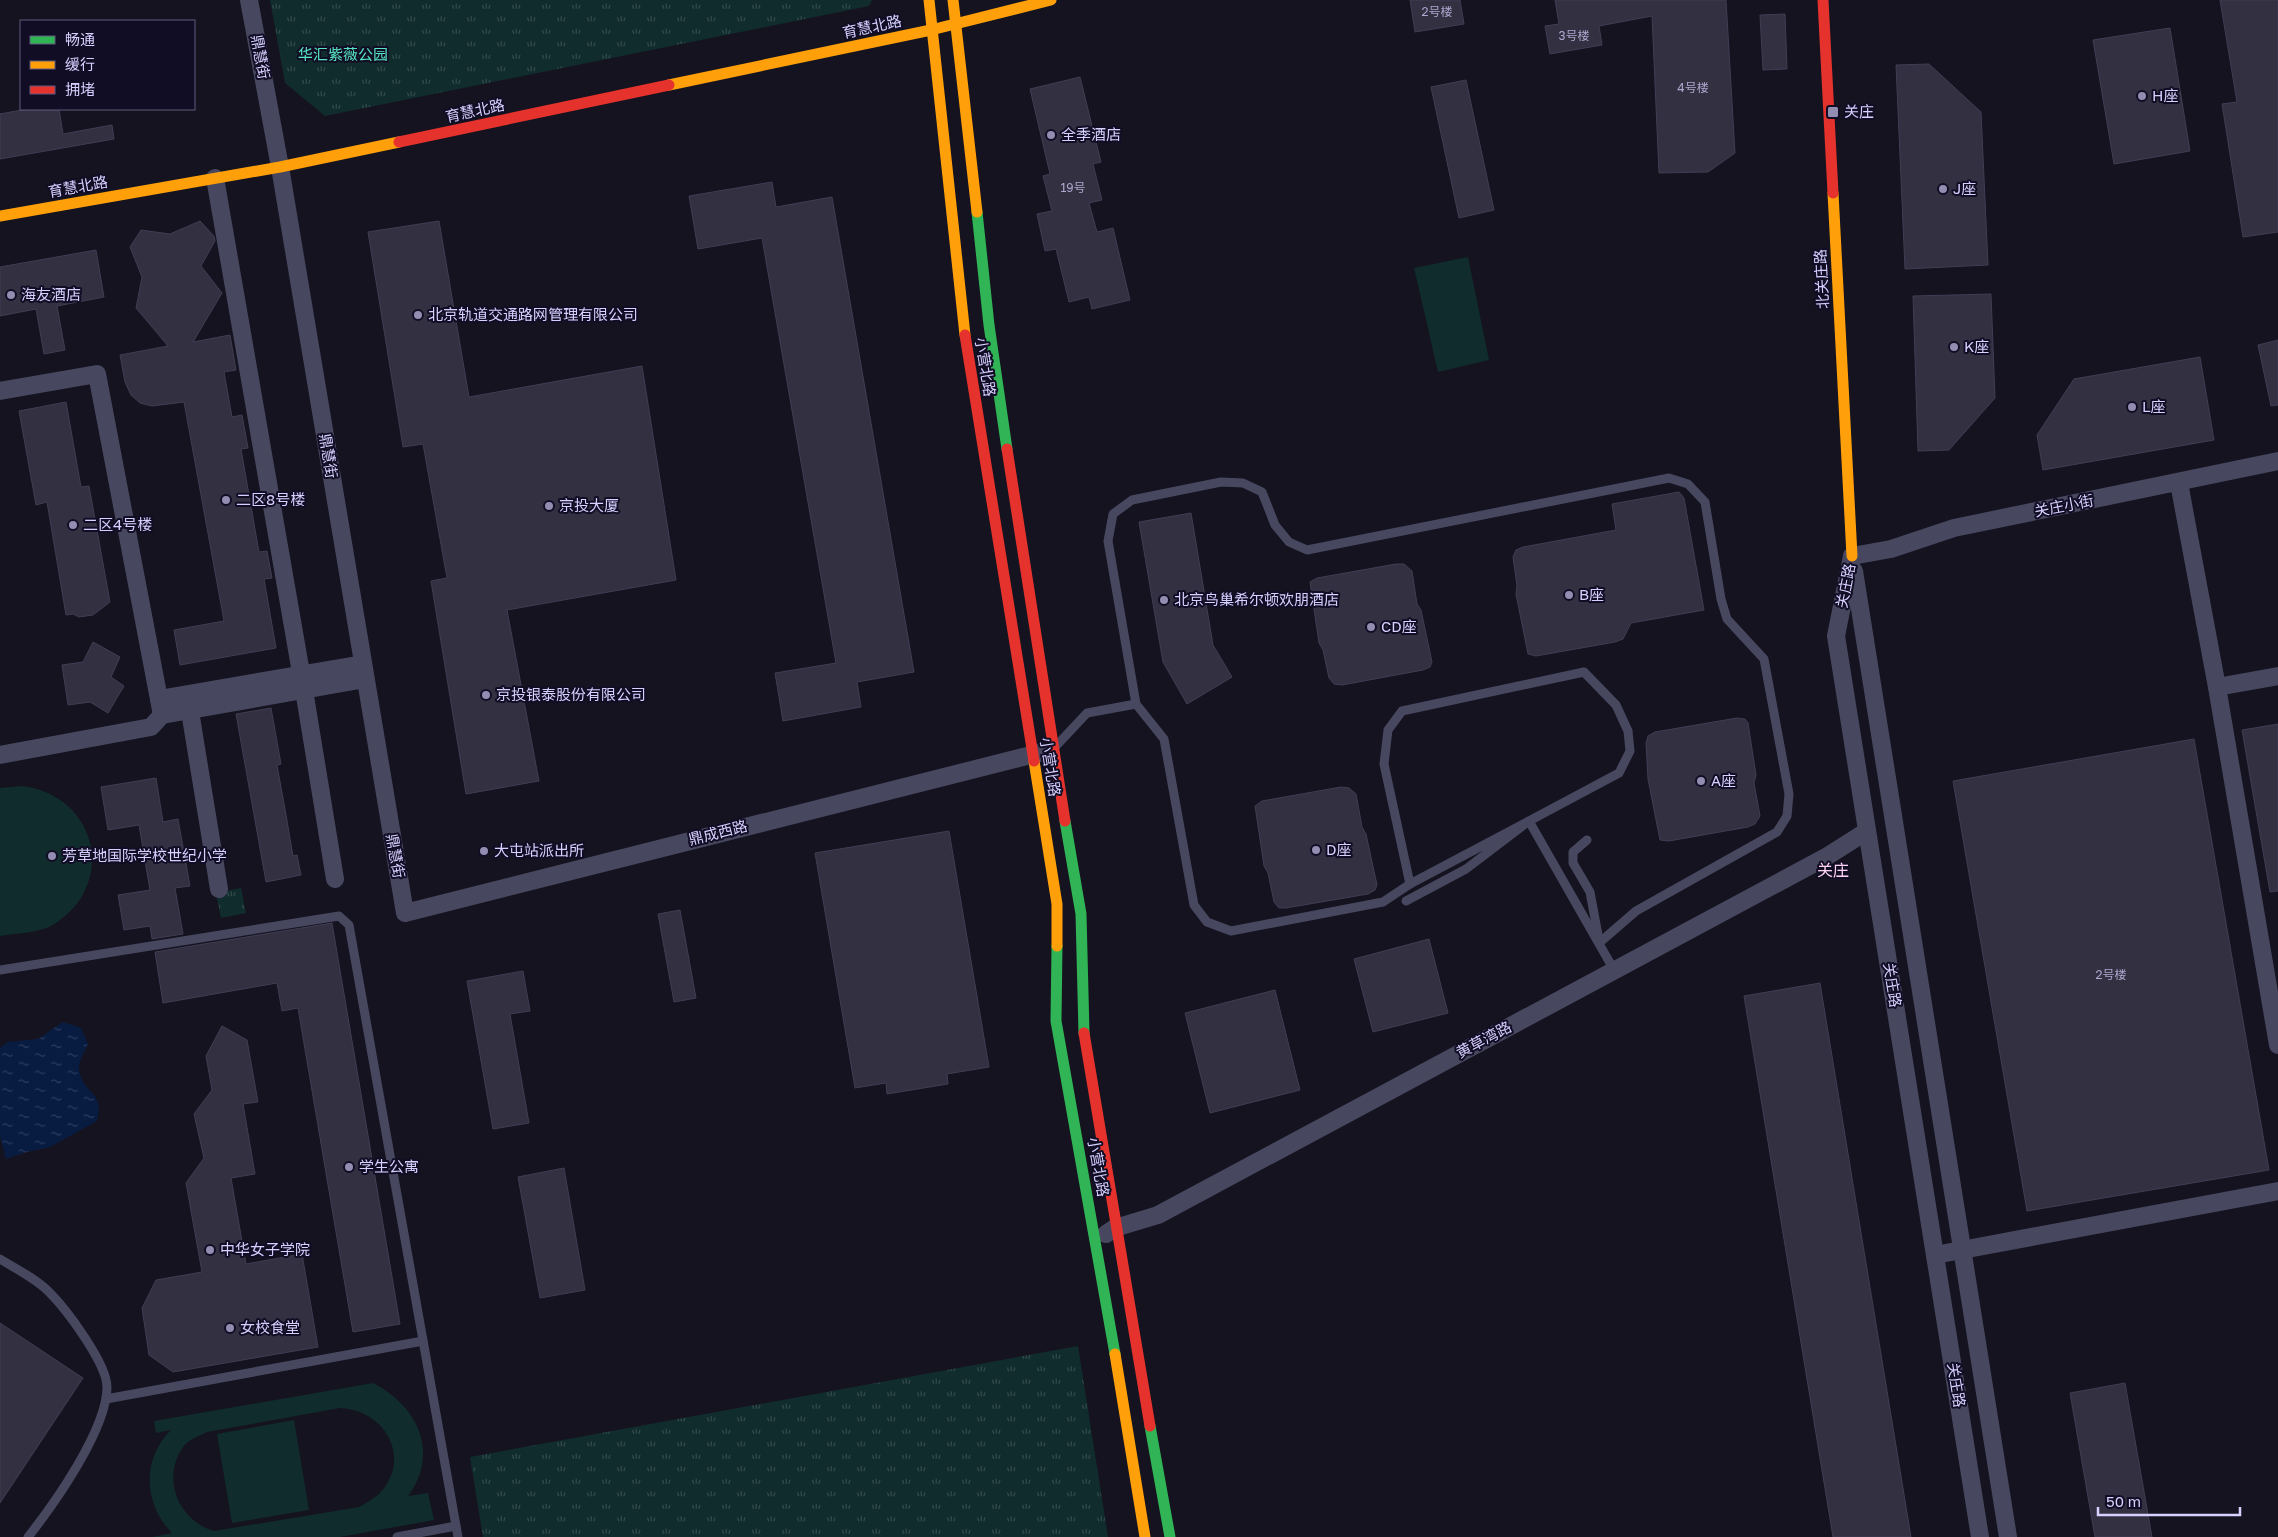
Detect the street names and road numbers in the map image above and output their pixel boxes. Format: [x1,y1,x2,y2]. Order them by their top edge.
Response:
street label: 育慧北路 [841,11,903,41]
street label: 鼎慧街 [248,33,274,81]
street label: 育慧北路 [444,95,506,125]
street label: 育慧北路 [47,172,109,200]
street label: 北关庄路 [1810,249,1832,309]
street label: 小营北路 [972,336,1000,398]
street label: 鼎慧街 [317,432,341,479]
street label: 关庄小街 [2033,490,2095,520]
street label: 关庄路 [1832,562,1858,610]
street label: 小营北路 [1037,736,1065,798]
street label: 鼎成西路 [686,816,749,848]
street label: 鼎慧街 [383,832,409,880]
street label: 关庄路 [1881,961,1905,1008]
street label: 黄草湾路 [1453,1017,1514,1061]
street label: 小营北路 [1085,1136,1113,1198]
street label: 关庄路 [1945,1361,1969,1408]

